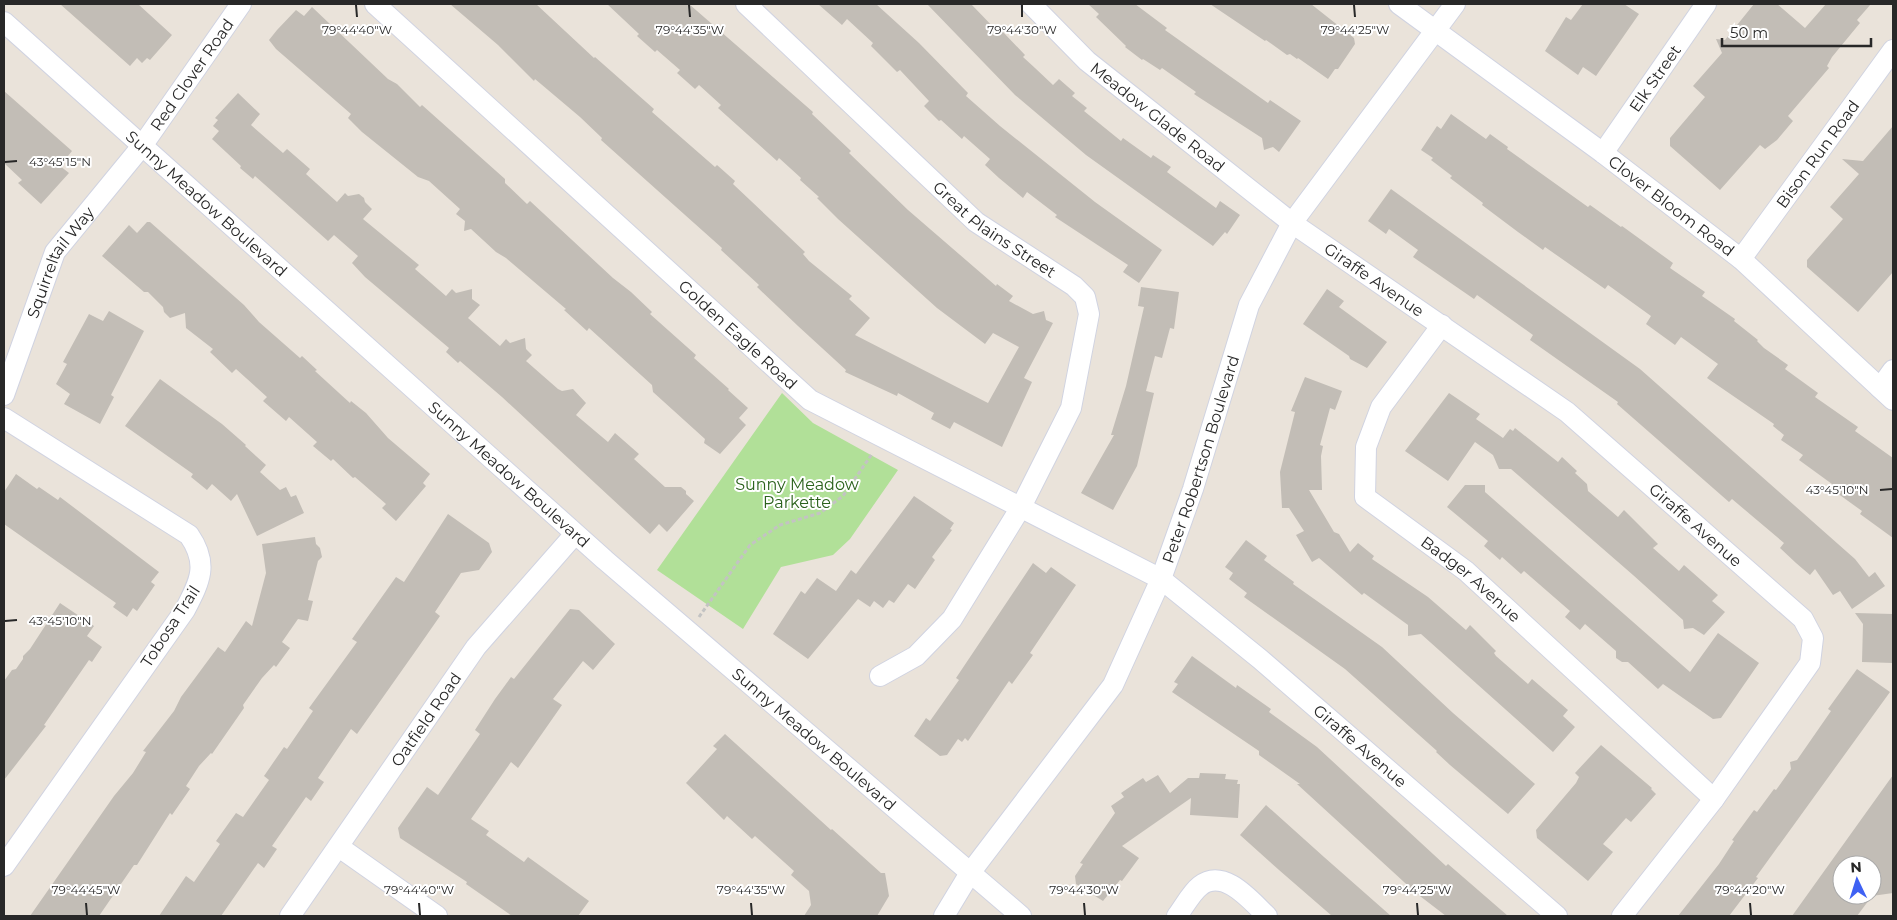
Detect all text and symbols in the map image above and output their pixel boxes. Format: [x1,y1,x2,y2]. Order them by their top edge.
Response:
street label: Red Clover Road [147,15,238,135]
scale bar [1722,15,1871,47]
text: 79°44'40"W [322,22,392,37]
text: 79°44'35"W [656,22,724,37]
text: 79°44'30"W [987,22,1057,37]
text: 79°44'25"W [1321,22,1389,37]
text: 50 m [1730,23,1768,42]
street label: Elk Street [1625,41,1685,116]
street label: Meadow Glade Road [1086,58,1228,176]
street label: Bison Run Road [1772,97,1863,212]
street label: Sunny Meadow Boulevard [122,127,291,281]
street label: Clover Bloom Road [1604,152,1738,260]
text: 43°45'15"N [29,154,91,169]
street label: Great Plains Street [929,177,1060,282]
street label: Squirreltail Way [23,203,98,321]
street label: Giraffe Avenue [1320,239,1428,321]
street label: Golden Eagle Road [675,276,801,394]
street label: Peter Robertson Boulevard [1158,353,1243,566]
street label: Sunny Meadow Boulevard [424,398,593,552]
park label: Sunny Meadow Parkette [735,475,859,512]
street label: Giraffe Avenue [1645,480,1746,571]
text: 43°45'10"N [1805,482,1869,497]
street label: Badger Avenue [1417,532,1524,626]
street label: Tobosa Trail [137,582,204,671]
text: 43°45'10"N [28,613,92,628]
street label: Sunny Meadow Boulevard [728,664,900,815]
street label: Oatfield Road [387,669,465,770]
street label: Giraffe Avenue [1309,701,1410,792]
north arrow [1832,855,1882,905]
text: N [1850,858,1862,876]
text: 79°44'45"W [52,882,120,897]
text: 79°44'40"W [384,882,454,897]
text: 79°44'35"W [717,882,785,897]
text: 79°44'30"W [1049,882,1119,897]
text: 79°44'25"W [1383,882,1451,897]
text: 79°44'20"W [1715,882,1785,897]

